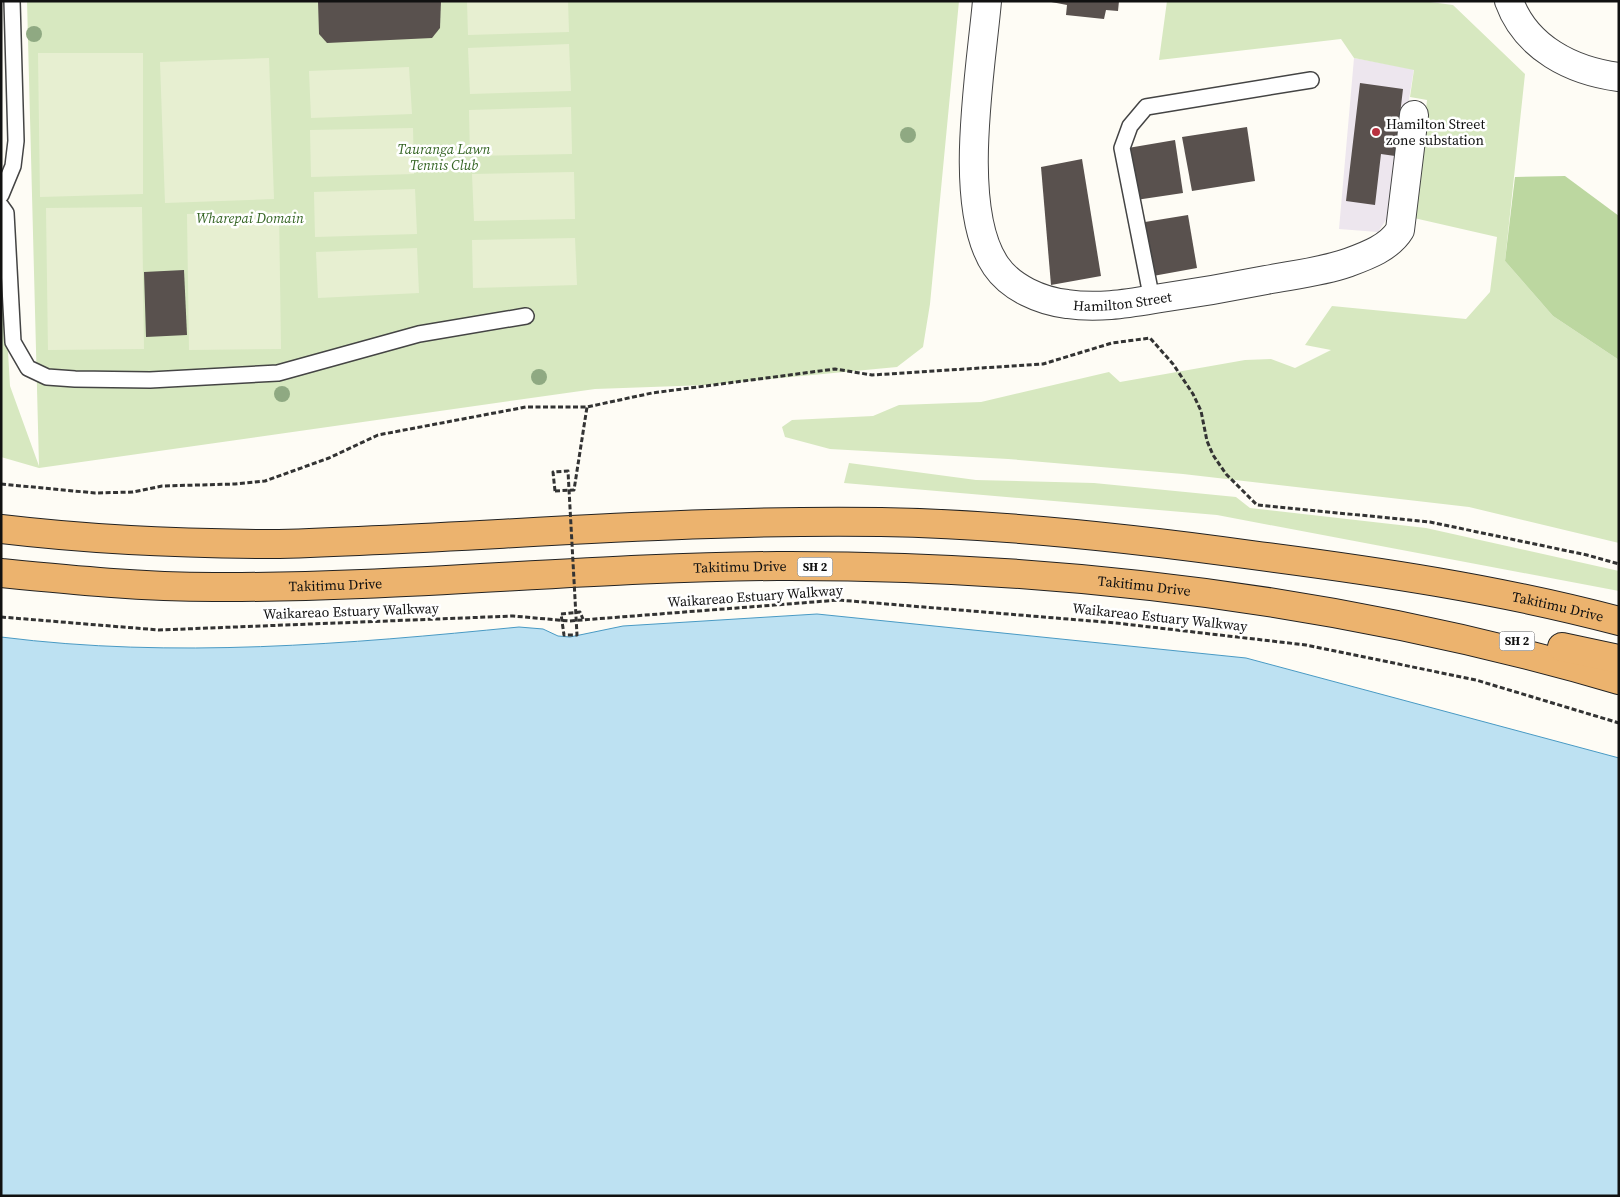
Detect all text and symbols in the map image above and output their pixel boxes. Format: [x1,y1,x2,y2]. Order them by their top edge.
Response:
place label: Hamilton Street zone substation [1386,114,1485,150]
marker: Hamilton Street zone substation [1370,126,1382,138]
park label: Tauranga Lawn Tennis Club [398,139,491,175]
park label: Wharepai Domain [196,208,304,228]
street label: Hamilton Street [1072,286,1173,316]
street label: Takitimu Drive [693,556,787,578]
road number: SH 2 [798,558,832,576]
street label: Takitimu Drive [1097,571,1192,601]
street label: Takitimu Drive [289,573,383,596]
street label: Waikareao Estuary Walkway [667,580,844,612]
street label: Takitimu Drive [1510,586,1606,627]
street label: Waikareao Estuary Walkway [263,598,440,624]
street label: Waikareao Estuary Walkway [1072,598,1249,636]
road number: SH 2 [1500,631,1534,650]

